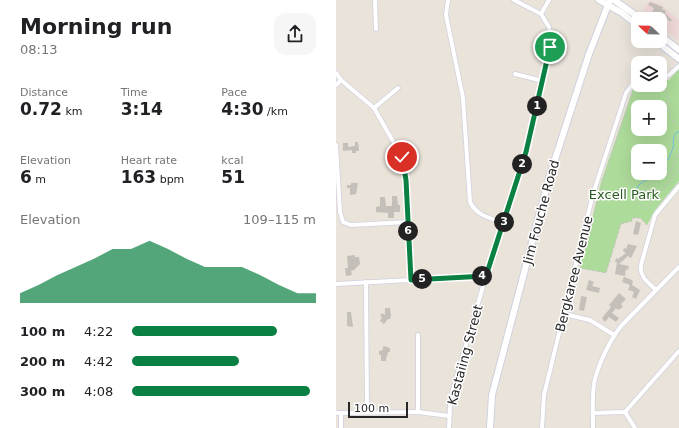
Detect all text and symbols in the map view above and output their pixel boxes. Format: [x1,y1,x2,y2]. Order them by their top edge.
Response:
north arrow [631,12,667,48]
map controls [631,12,667,180]
button: share [274,13,316,55]
text: Morning run [20,14,172,39]
pin [533,30,567,64]
icon: arrive [539,36,561,58]
text: 08:13 [20,42,57,57]
button: layers [631,56,667,92]
text: Distance [20,86,68,99]
text: Time [121,86,148,99]
text: Pace [221,86,247,99]
pin: 1 [527,96,547,116]
text: 0.72 [20,99,62,119]
text: 3:14 [121,99,163,119]
text: 4:30 [221,99,264,119]
text: 1 [533,99,541,112]
button: + [631,100,667,136]
text: km [62,105,83,118]
text: /km [264,105,288,118]
pin [385,140,419,174]
button: − [631,144,667,180]
icon: check [391,146,413,168]
text: Elevation [20,154,71,167]
text: Heart rate [121,154,177,167]
text: kcal [221,154,244,167]
pin: 2 [512,154,532,174]
text: 2 [518,157,526,170]
street label: Jim Fouche Road [520,158,562,267]
text: 6 [20,167,32,187]
text: 163 [121,167,156,187]
text: 51 [221,167,245,187]
text: m [32,173,46,186]
text: bpm [156,173,184,186]
park label: Excell Park [589,187,660,202]
text: Elevation [20,212,80,227]
text: 109–115 m [243,212,316,227]
pin: 3 [494,212,514,232]
street label: Bergkaree Avenue [552,214,596,334]
text: 3 [500,215,508,228]
pin: 6 [398,221,418,241]
text: 6 [404,224,412,237]
pin: 4 [472,266,492,286]
pin: 5 [412,269,432,289]
text: 4 [478,269,486,282]
text: 5 [418,272,426,285]
street label: Kastaiing Street [444,303,486,407]
text: 100 m [20,324,65,339]
text: 4:22 [84,324,113,339]
text: 200 m [20,354,65,369]
text: 4:42 [84,354,113,369]
text: 300 m [20,384,65,399]
text: 4:08 [84,384,113,399]
scale bar [348,400,408,419]
text: 100 m [354,402,389,415]

